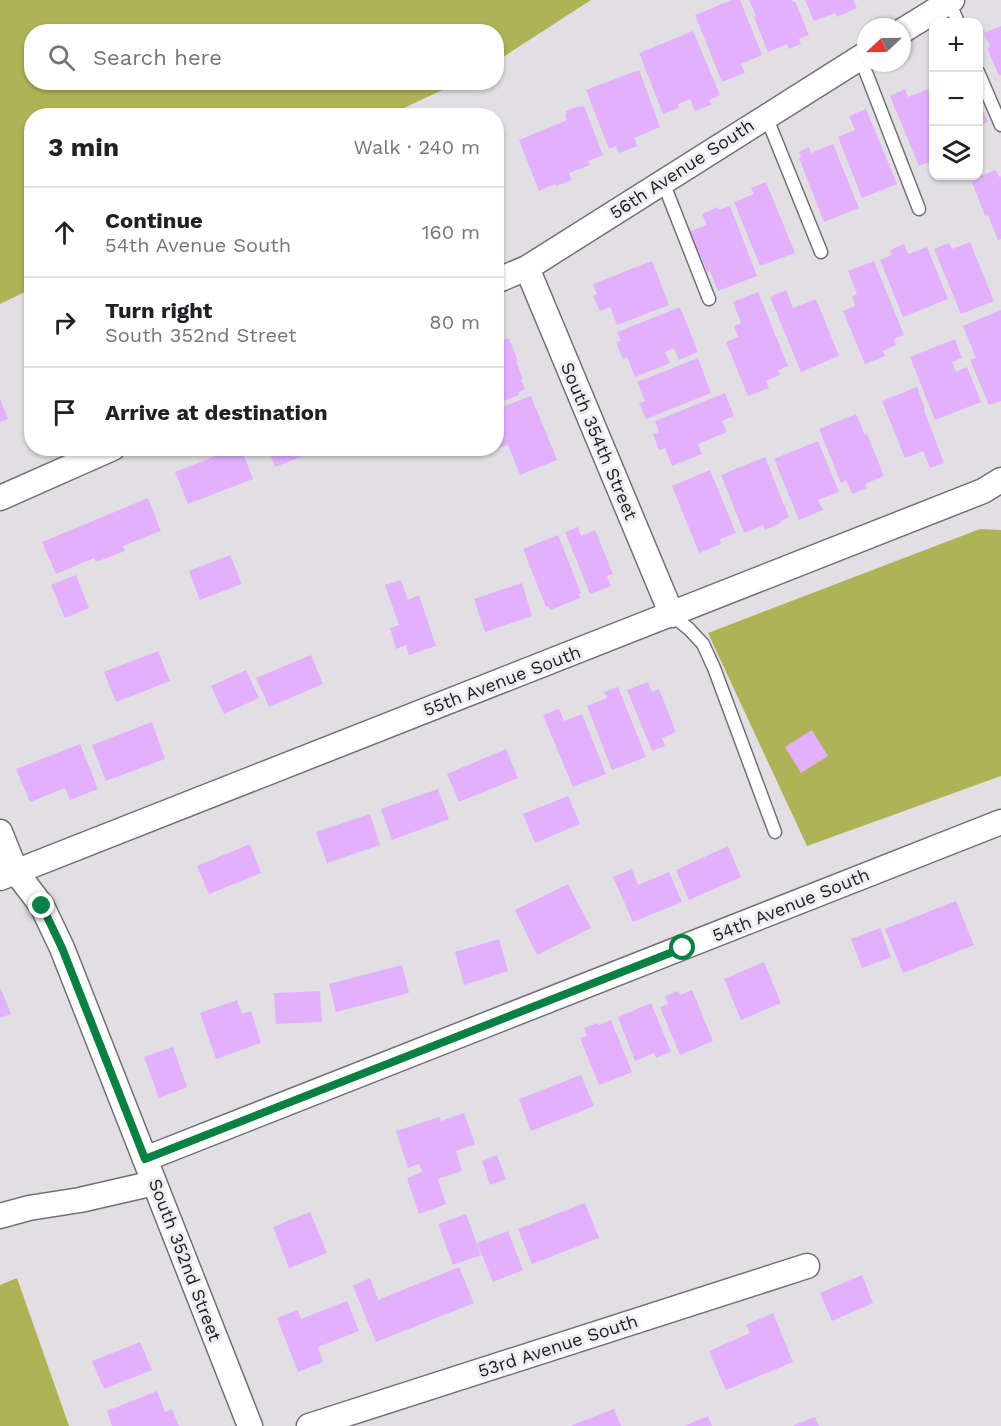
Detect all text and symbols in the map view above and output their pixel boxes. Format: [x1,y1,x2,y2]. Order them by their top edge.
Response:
north arrow [857,18,911,72]
map controls [929,18,983,180]
button: + [929,18,983,72]
search box [24,24,504,90]
icon: search [45,41,78,74]
text: Search here [93,45,222,70]
button: − [929,72,983,126]
street label: 56th Avenue South [606,114,758,223]
button: layers [929,126,983,180]
text: 3 min [48,132,119,162]
text: Walk · 240 m [353,135,480,159]
text: Continue [105,208,203,233]
icon: ahead [48,216,81,249]
text: 160 m [422,220,480,244]
text: 54th Avenue South [105,233,291,257]
text: Turn right [105,298,212,323]
icon: right [48,306,81,339]
text: 80 m [429,310,480,334]
text: South 352nd Street [105,323,297,347]
street label: South 354th Street [557,359,642,523]
icon: arrive [48,396,81,429]
text: Arrive at destination [105,400,328,425]
street label: 55th Avenue South [420,641,584,720]
street label: 54th Avenue South [709,863,872,946]
route end [28,892,54,918]
route start [669,934,695,960]
street label: South 352nd Street [145,1176,226,1345]
street label: 53rd Avenue South [475,1310,640,1381]

